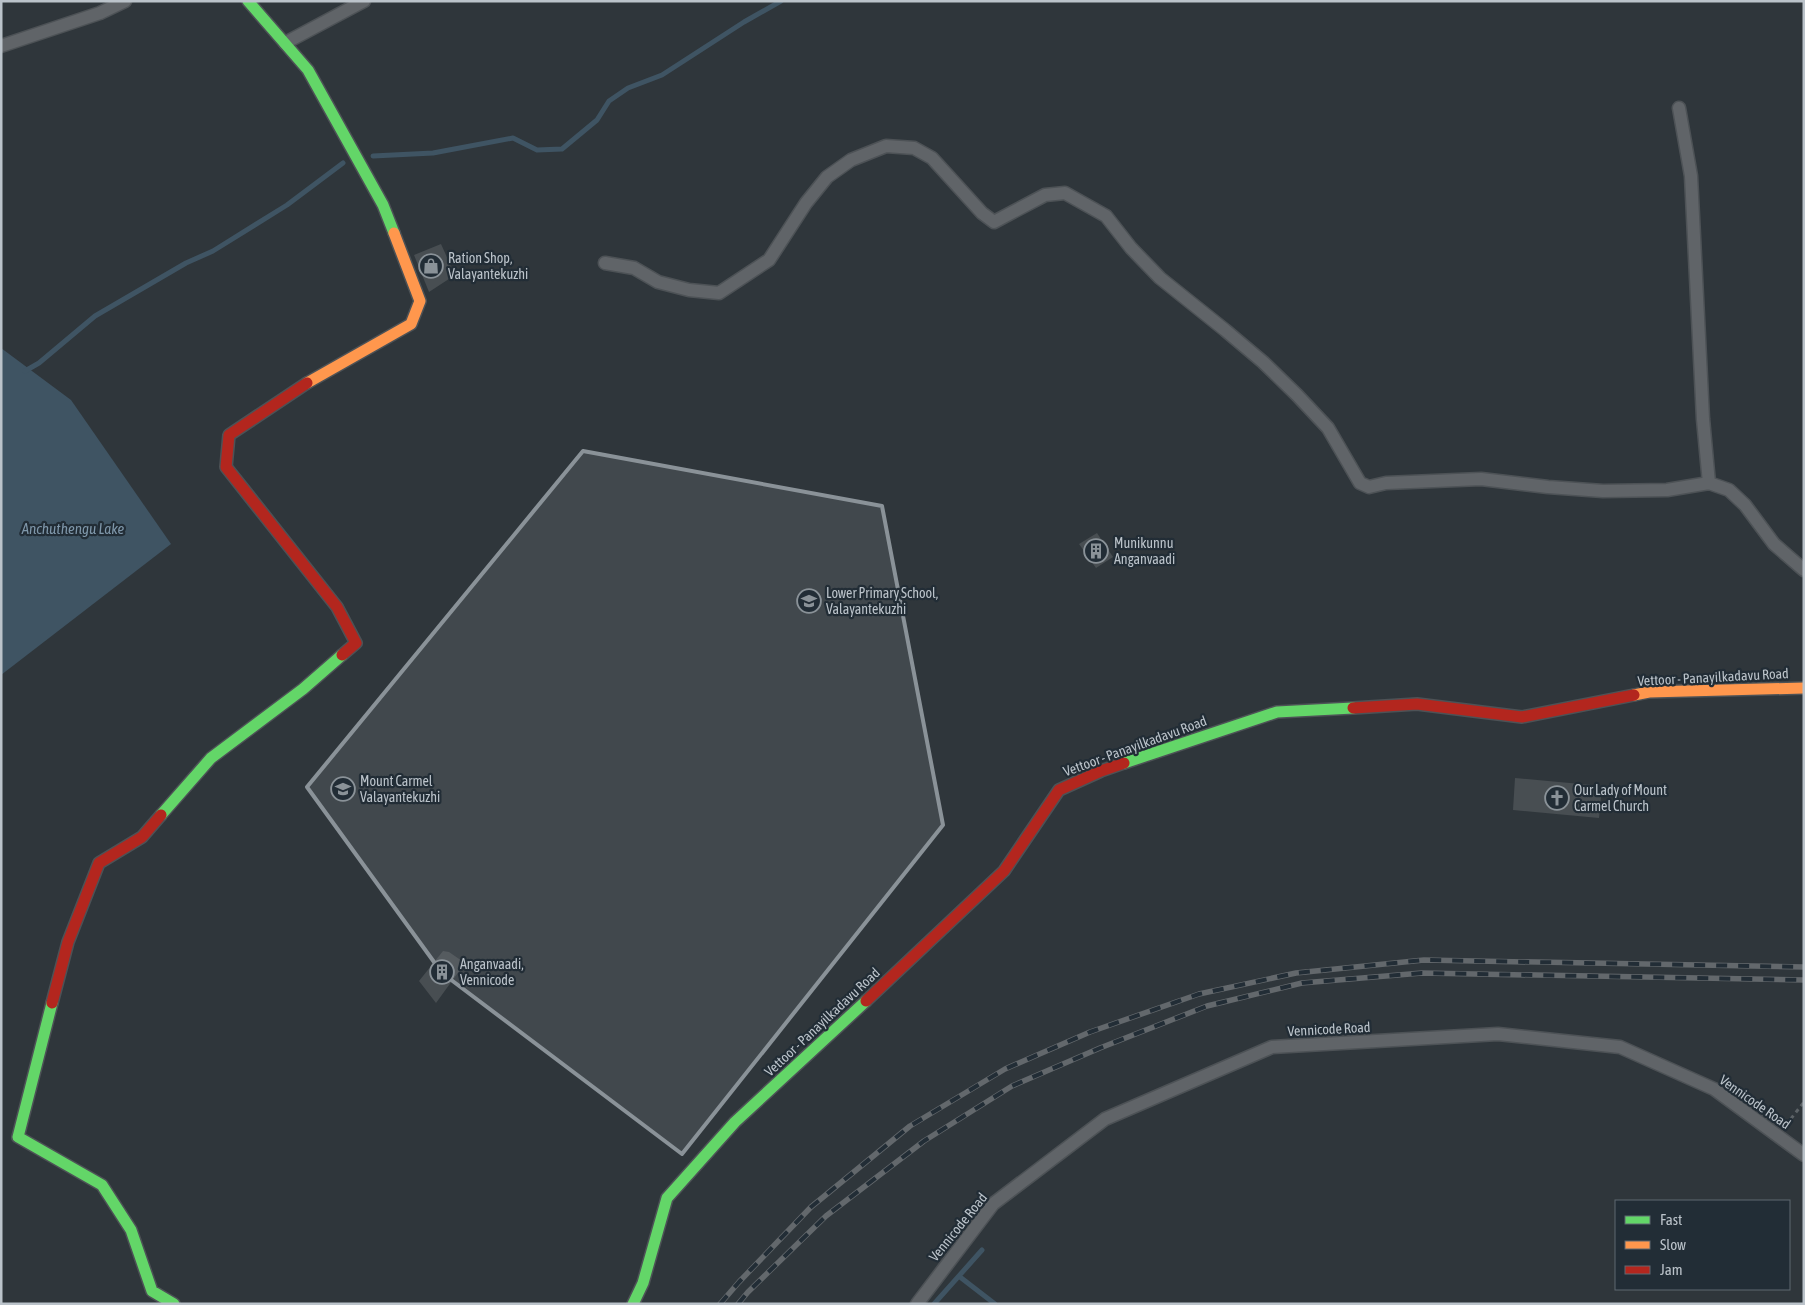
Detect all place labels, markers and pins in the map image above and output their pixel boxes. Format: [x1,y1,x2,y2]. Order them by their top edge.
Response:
place label: Ration Shop, Valayantekuzhi [448,250,528,282]
shop icon: Ration Shop, Valayantekuzhi [418,253,444,279]
place label: Munikunnu Anganvaadi [1114,535,1175,567]
building icon: Munikunnu Anganvaadi [1083,538,1109,564]
place label: Lower Primary School, Valayantekuzhi [826,585,938,617]
school or university icon: Lower Primary School, Valayantekuzhi [796,588,822,614]
place label: Mount Carmel Valayantekuzhi [360,773,440,805]
school or university icon: Mount Carmel Valayantekuzhi [330,776,356,802]
place label: Our Lady of Mount Carmel Church [1574,782,1667,814]
church icon: Our Lady of Mount Carmel Church [1544,785,1570,811]
place label: Anganvaadi, Vennicode [460,956,524,988]
building icon: Anganvaadi, Vennicode [429,959,455,985]

